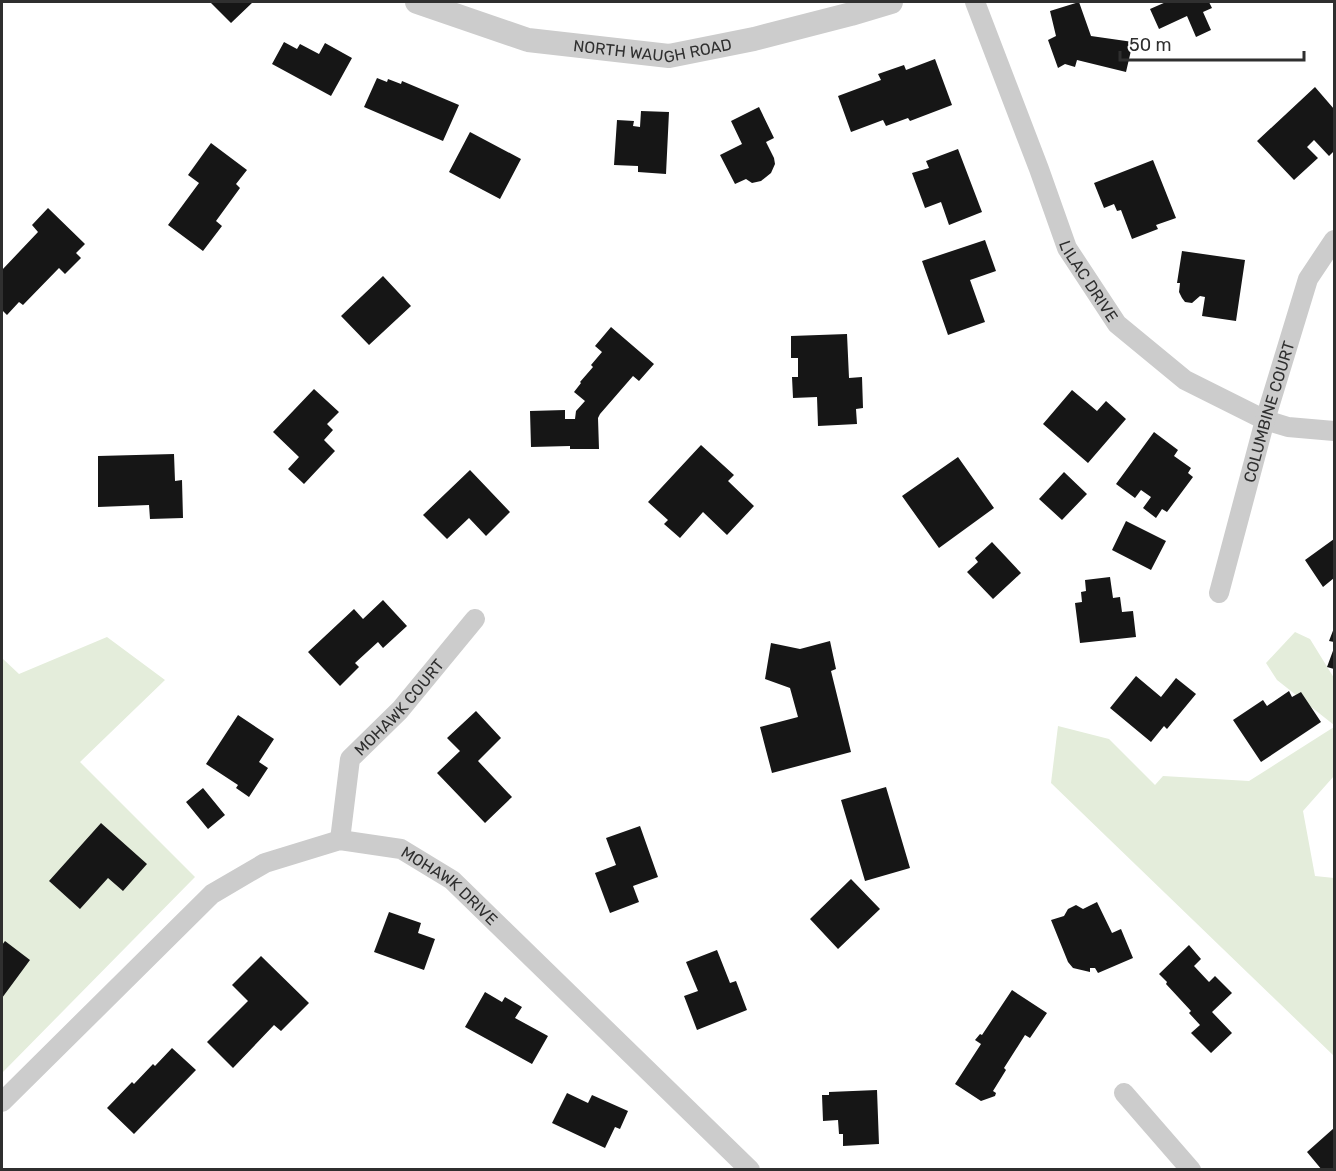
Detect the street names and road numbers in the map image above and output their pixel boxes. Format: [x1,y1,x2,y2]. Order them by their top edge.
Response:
street label: NORTH WAUGH ROAD [572,35,733,67]
street label: LILAC DRIVE [1055,238,1122,325]
street label: COLUMBINE COURT [1240,339,1299,485]
street label: MOHAWK COURT [350,655,448,760]
street label: MOHAWK DRIVE [398,842,501,929]

